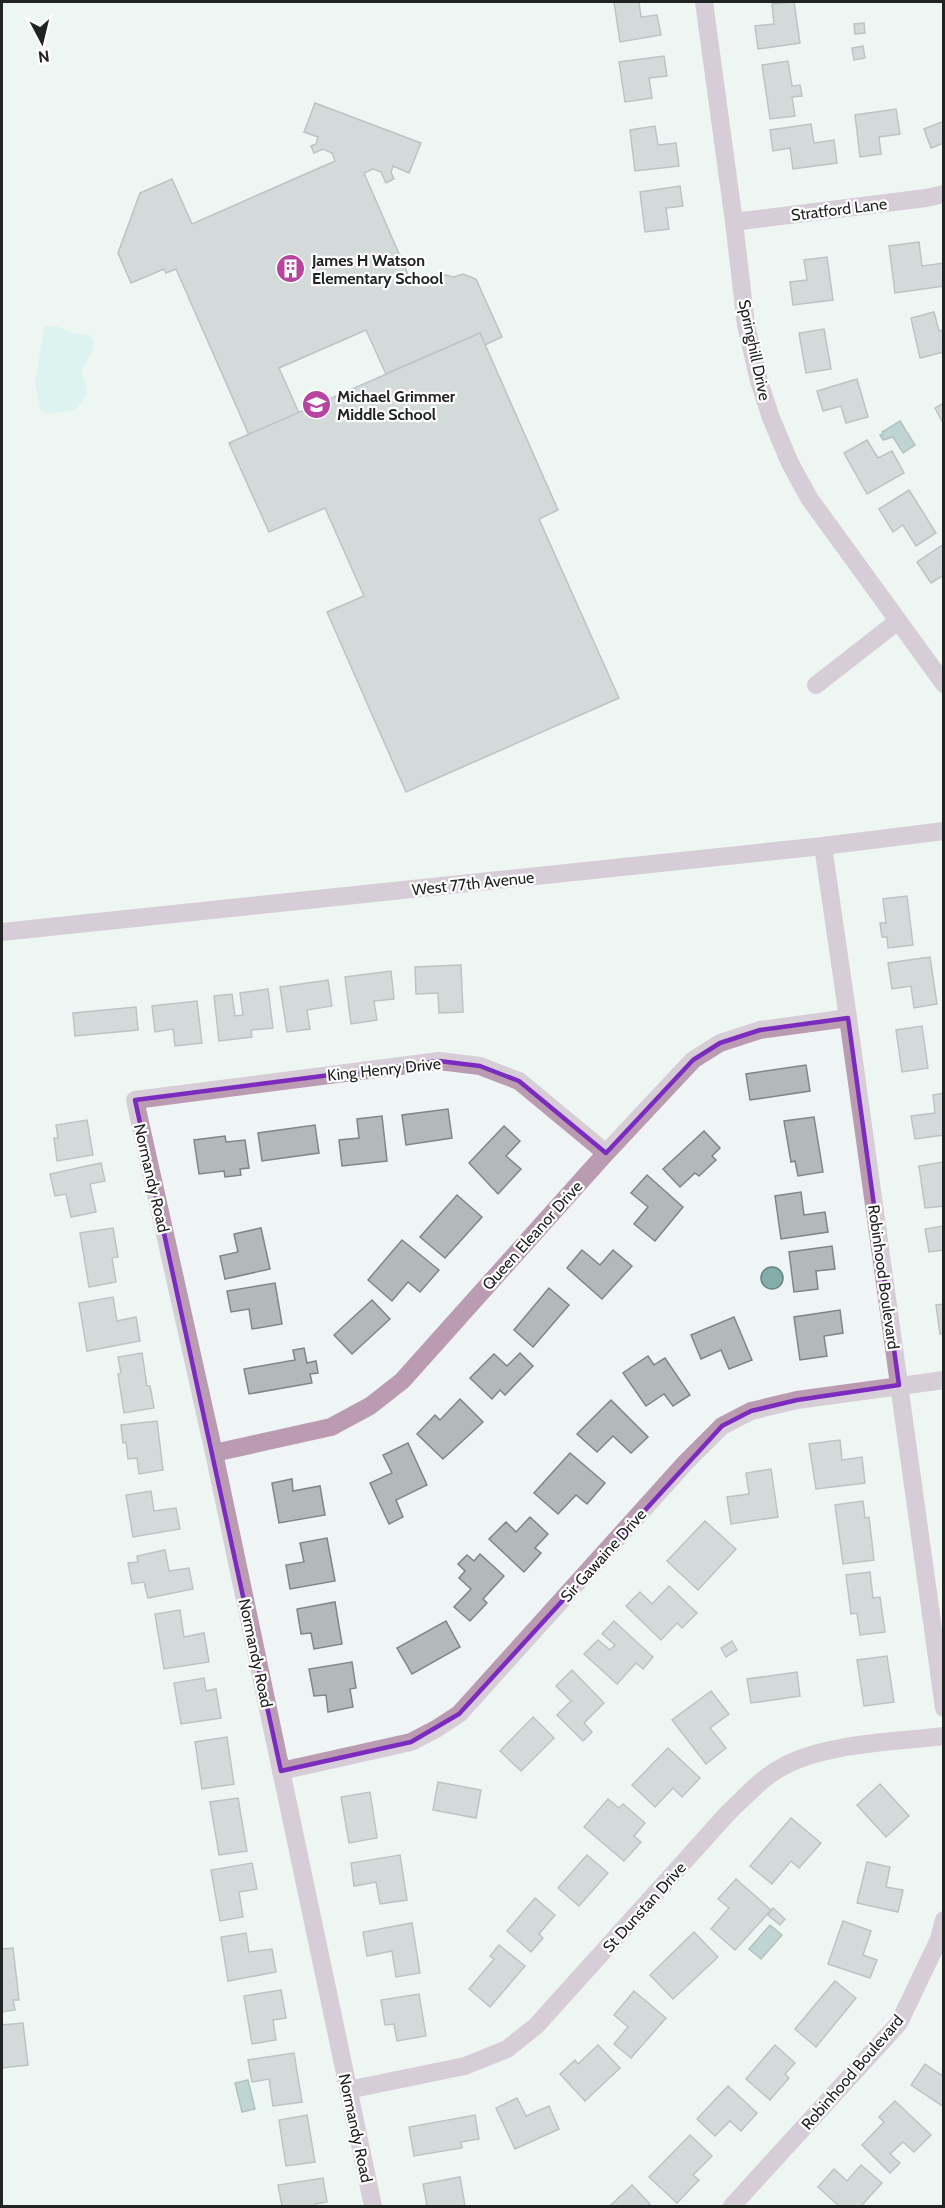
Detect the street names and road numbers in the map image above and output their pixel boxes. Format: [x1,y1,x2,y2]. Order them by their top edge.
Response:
street label: Stratford Lane [790,194,888,225]
street label: Springhill Drive [735,298,774,402]
street label: West 77th Avenue [411,868,535,899]
street label: King Henry Drive [326,1054,442,1085]
street label: Normandy Road [130,1122,173,1234]
street label: Queen Eleanor Drive [478,1177,586,1294]
street label: Robinhood Boulevard [864,1204,903,1351]
street label: Sir Gawaine Drive [557,1505,650,1606]
street label: Normandy Road [235,1597,276,1709]
street label: St Dunstan Drive [599,1858,690,1956]
street label: Robinhood Boulevard [797,2011,907,2134]
street label: Normandy Road [335,2072,376,2184]

